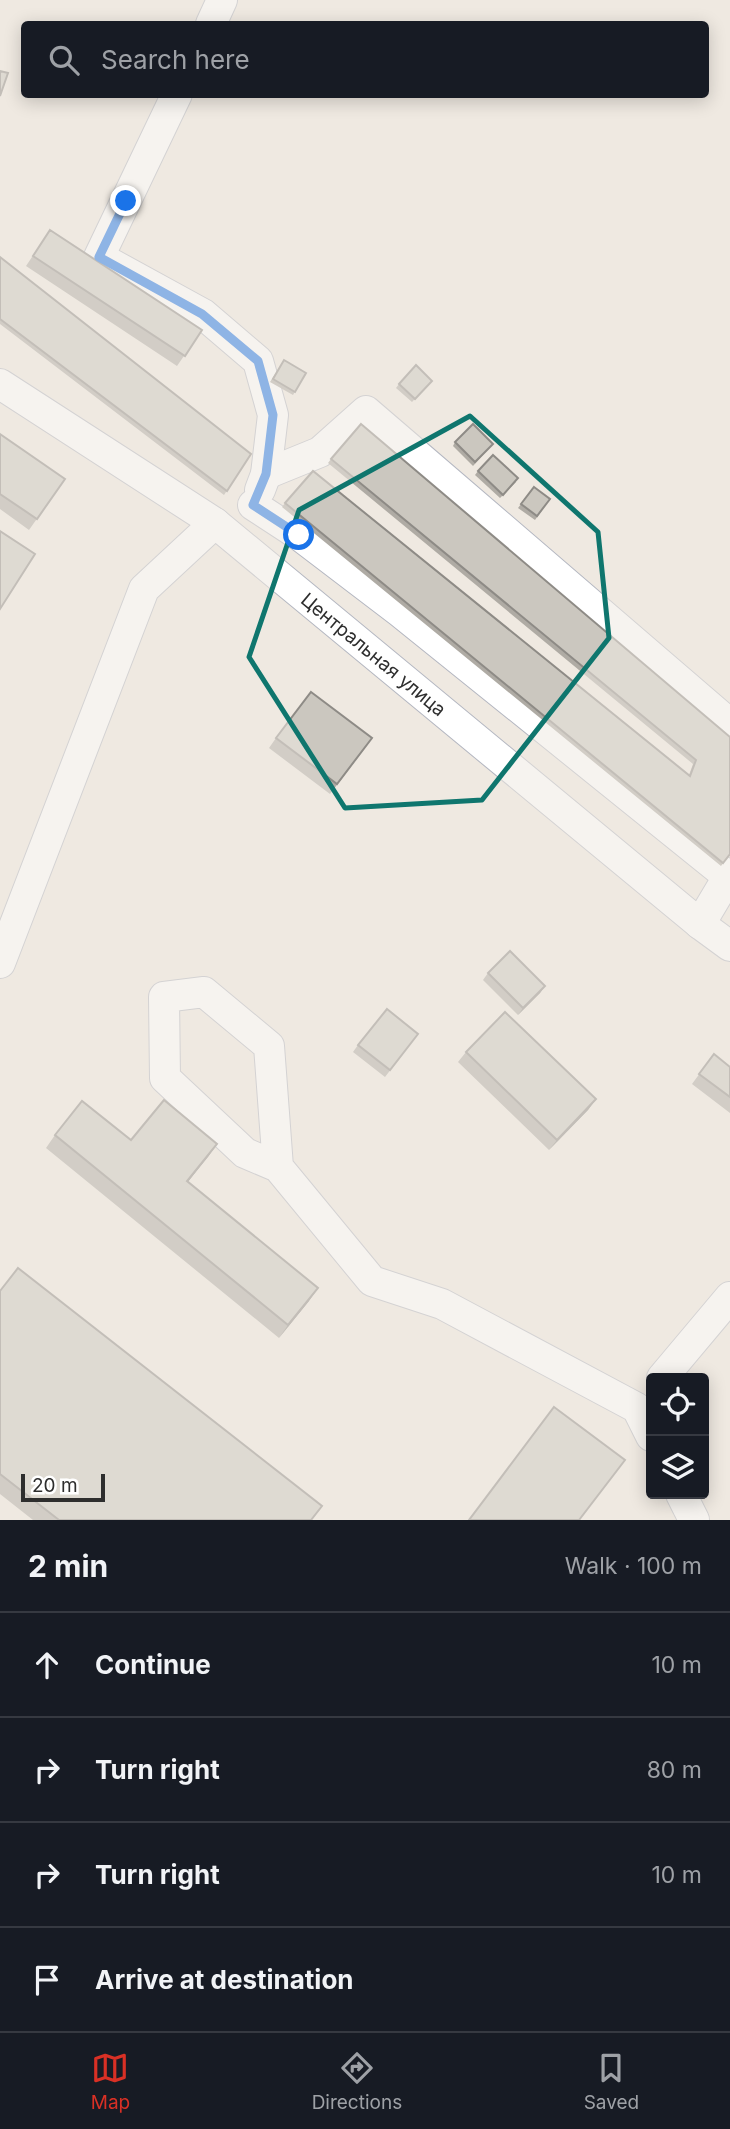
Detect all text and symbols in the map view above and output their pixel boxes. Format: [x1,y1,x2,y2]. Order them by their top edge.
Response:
search box [21,21,709,98]
icon: search [45,41,83,79]
text: Search here [101,44,250,75]
route end [110,185,141,216]
route start [283,519,314,550]
street label: Центральная улица [296,588,451,721]
map controls [646,1373,709,1499]
button: locate [646,1373,709,1436]
button: layers [646,1436,709,1499]
scale bar [21,1471,105,1503]
text: 20 m [32,1474,78,1497]
text: 2 min [28,1548,108,1584]
text: Walk · 100 m [565,1552,702,1580]
icon: ahead [28,1646,66,1684]
text: Continue [95,1649,211,1680]
text: 10 m [652,1651,702,1679]
icon: right [28,1751,66,1789]
text: Turn right [95,1754,220,1785]
text: 80 m [647,1756,702,1784]
icon: right [28,1856,66,1894]
text: Turn right [95,1859,220,1890]
text: 10 m [652,1861,702,1889]
icon: arrive [28,1961,66,1999]
text: Arrive at destination [95,1964,354,1995]
tab: Map [91,2049,130,2114]
tab: Directions [312,2049,402,2114]
tab: Saved [584,2049,639,2114]

